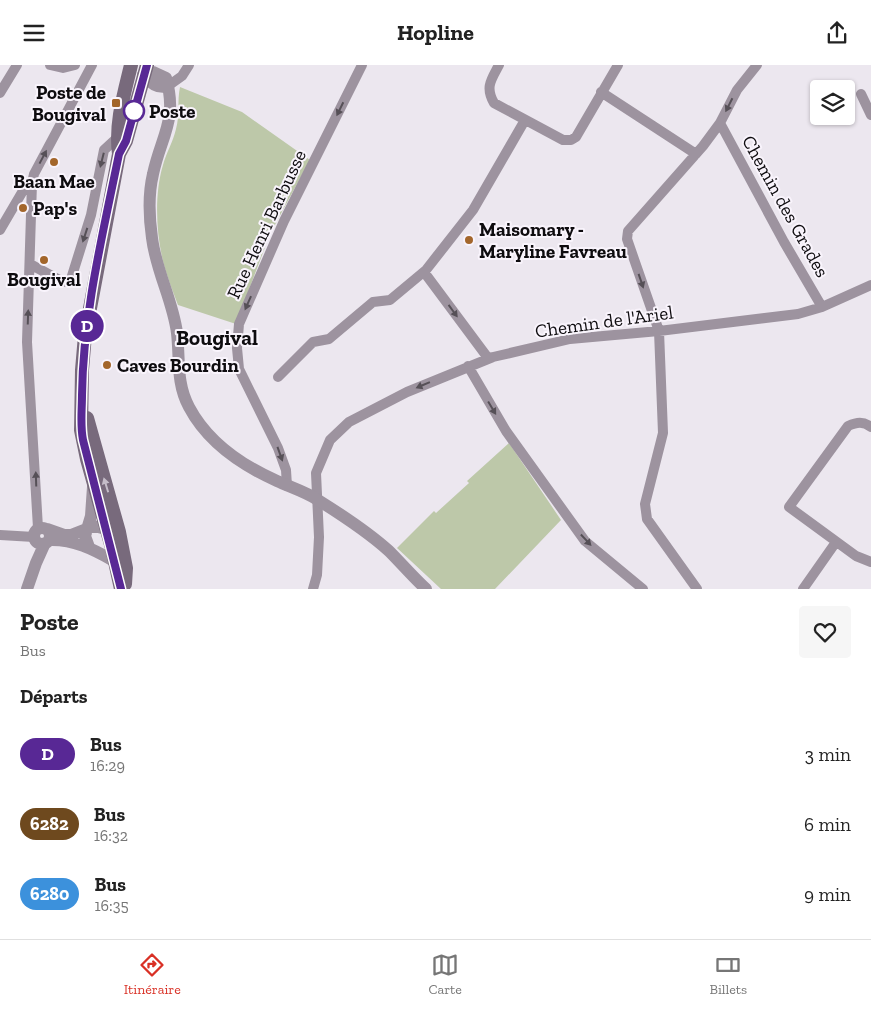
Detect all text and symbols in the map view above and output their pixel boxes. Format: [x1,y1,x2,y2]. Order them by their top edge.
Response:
icon: menu [20,19,48,47]
text: Hopline [397,19,474,46]
icon: share [823,19,851,47]
map controls [810,80,855,125]
button: layers [810,80,855,125]
place label: Poste de Bougival [32,81,107,126]
marker: Poste de Bougival [110,97,122,109]
one-way arrow [725,97,733,112]
marker: Poste [123,100,145,122]
place label: Poste [149,100,195,123]
one-way arrow [336,102,344,116]
street label: Chemin des Grades [737,131,834,281]
street label: Rue Henri Barbusse [222,146,311,302]
one-way arrow [39,150,47,164]
one-way arrow [98,153,106,168]
marker: Baan Mae [48,156,60,168]
place label: Baan Mae [13,170,95,193]
place label: Pap's [33,197,77,220]
marker: Pap's [17,202,29,214]
place label: Maisomary - Maryline Favreau [479,218,627,263]
one-way arrow [80,228,88,243]
marker: Maisomary - Maryline Favreau [463,234,475,246]
marker: Bougival [38,254,50,266]
place label: Bougival [7,268,82,291]
one-way arrow [637,274,645,289]
one-way arrow [244,296,252,310]
street label: Chemin de l'Ariel [533,300,675,343]
one-way arrow [448,304,458,318]
one-way arrow [24,309,32,325]
line badge: D [71,310,103,342]
text: D [81,315,93,337]
district label: Bougival [176,325,258,350]
place label: Caves Bourdin [117,354,239,377]
marker: Caves Bourdin [101,359,113,371]
one-way arrow [416,382,430,390]
one-way arrow [488,401,497,414]
one-way arrow [276,447,284,462]
one-way arrow [31,471,39,487]
one-way arrow [101,478,109,493]
one-way arrow [580,534,592,546]
button: heart [799,606,851,658]
text: Poste [20,607,79,636]
text: Bus [20,641,46,660]
text: Départs [20,685,88,708]
text: Bus [90,733,122,756]
text: D [41,743,54,765]
text: 3 min [805,743,851,766]
text: 16:29 [90,756,125,775]
text: Bus [94,803,125,826]
text: 6282 [30,813,69,835]
text: 6 min [804,813,851,836]
text: 16:32 [94,826,128,845]
text: Bus [94,873,126,896]
text: 6280 [30,883,69,905]
text: 9 min [804,883,851,906]
text: 16:35 [94,896,129,915]
tab: Itinéraire [124,951,181,998]
tab: Carte [428,951,462,998]
tab: Billets [709,951,747,998]

